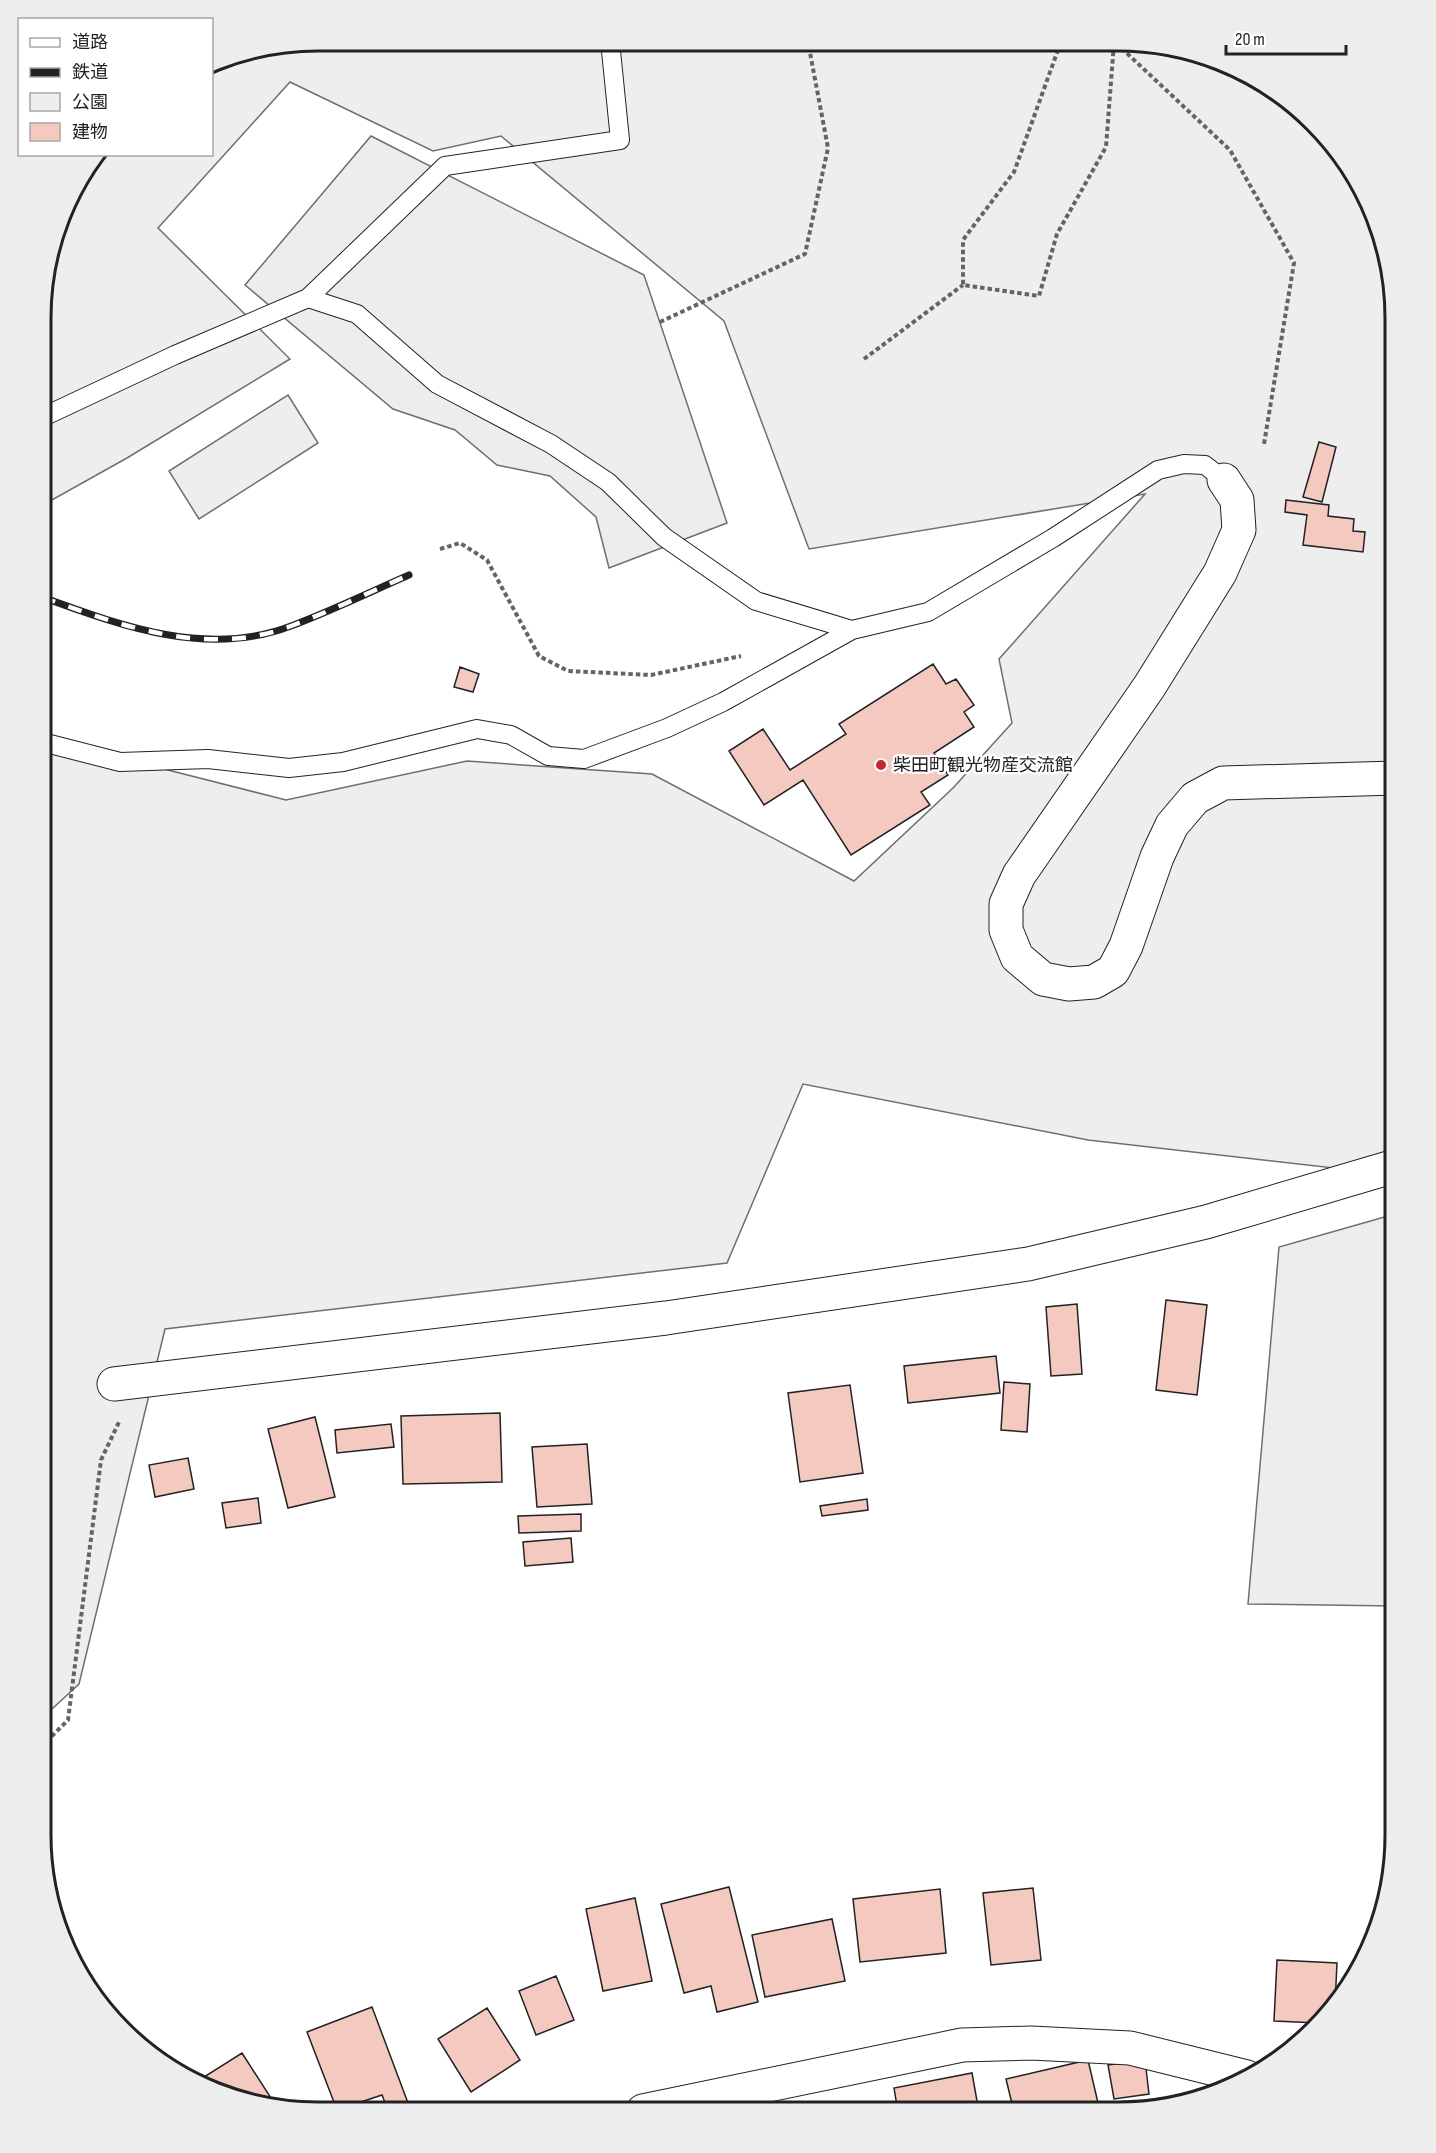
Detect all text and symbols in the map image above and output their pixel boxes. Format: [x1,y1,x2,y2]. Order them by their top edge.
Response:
legend [18,18,213,156]
scale bar [1226,18,1346,56]
text: 20 m [1235,29,1265,50]
text: 道路 [72,32,108,53]
text: 鉄道 [72,62,108,83]
text: 公園 [72,92,108,113]
text: 建物 [72,122,108,143]
place label: 柴田町観光物産交流館 [893,755,1073,776]
marker: 柴田町観光物産交流館 [874,758,888,772]

